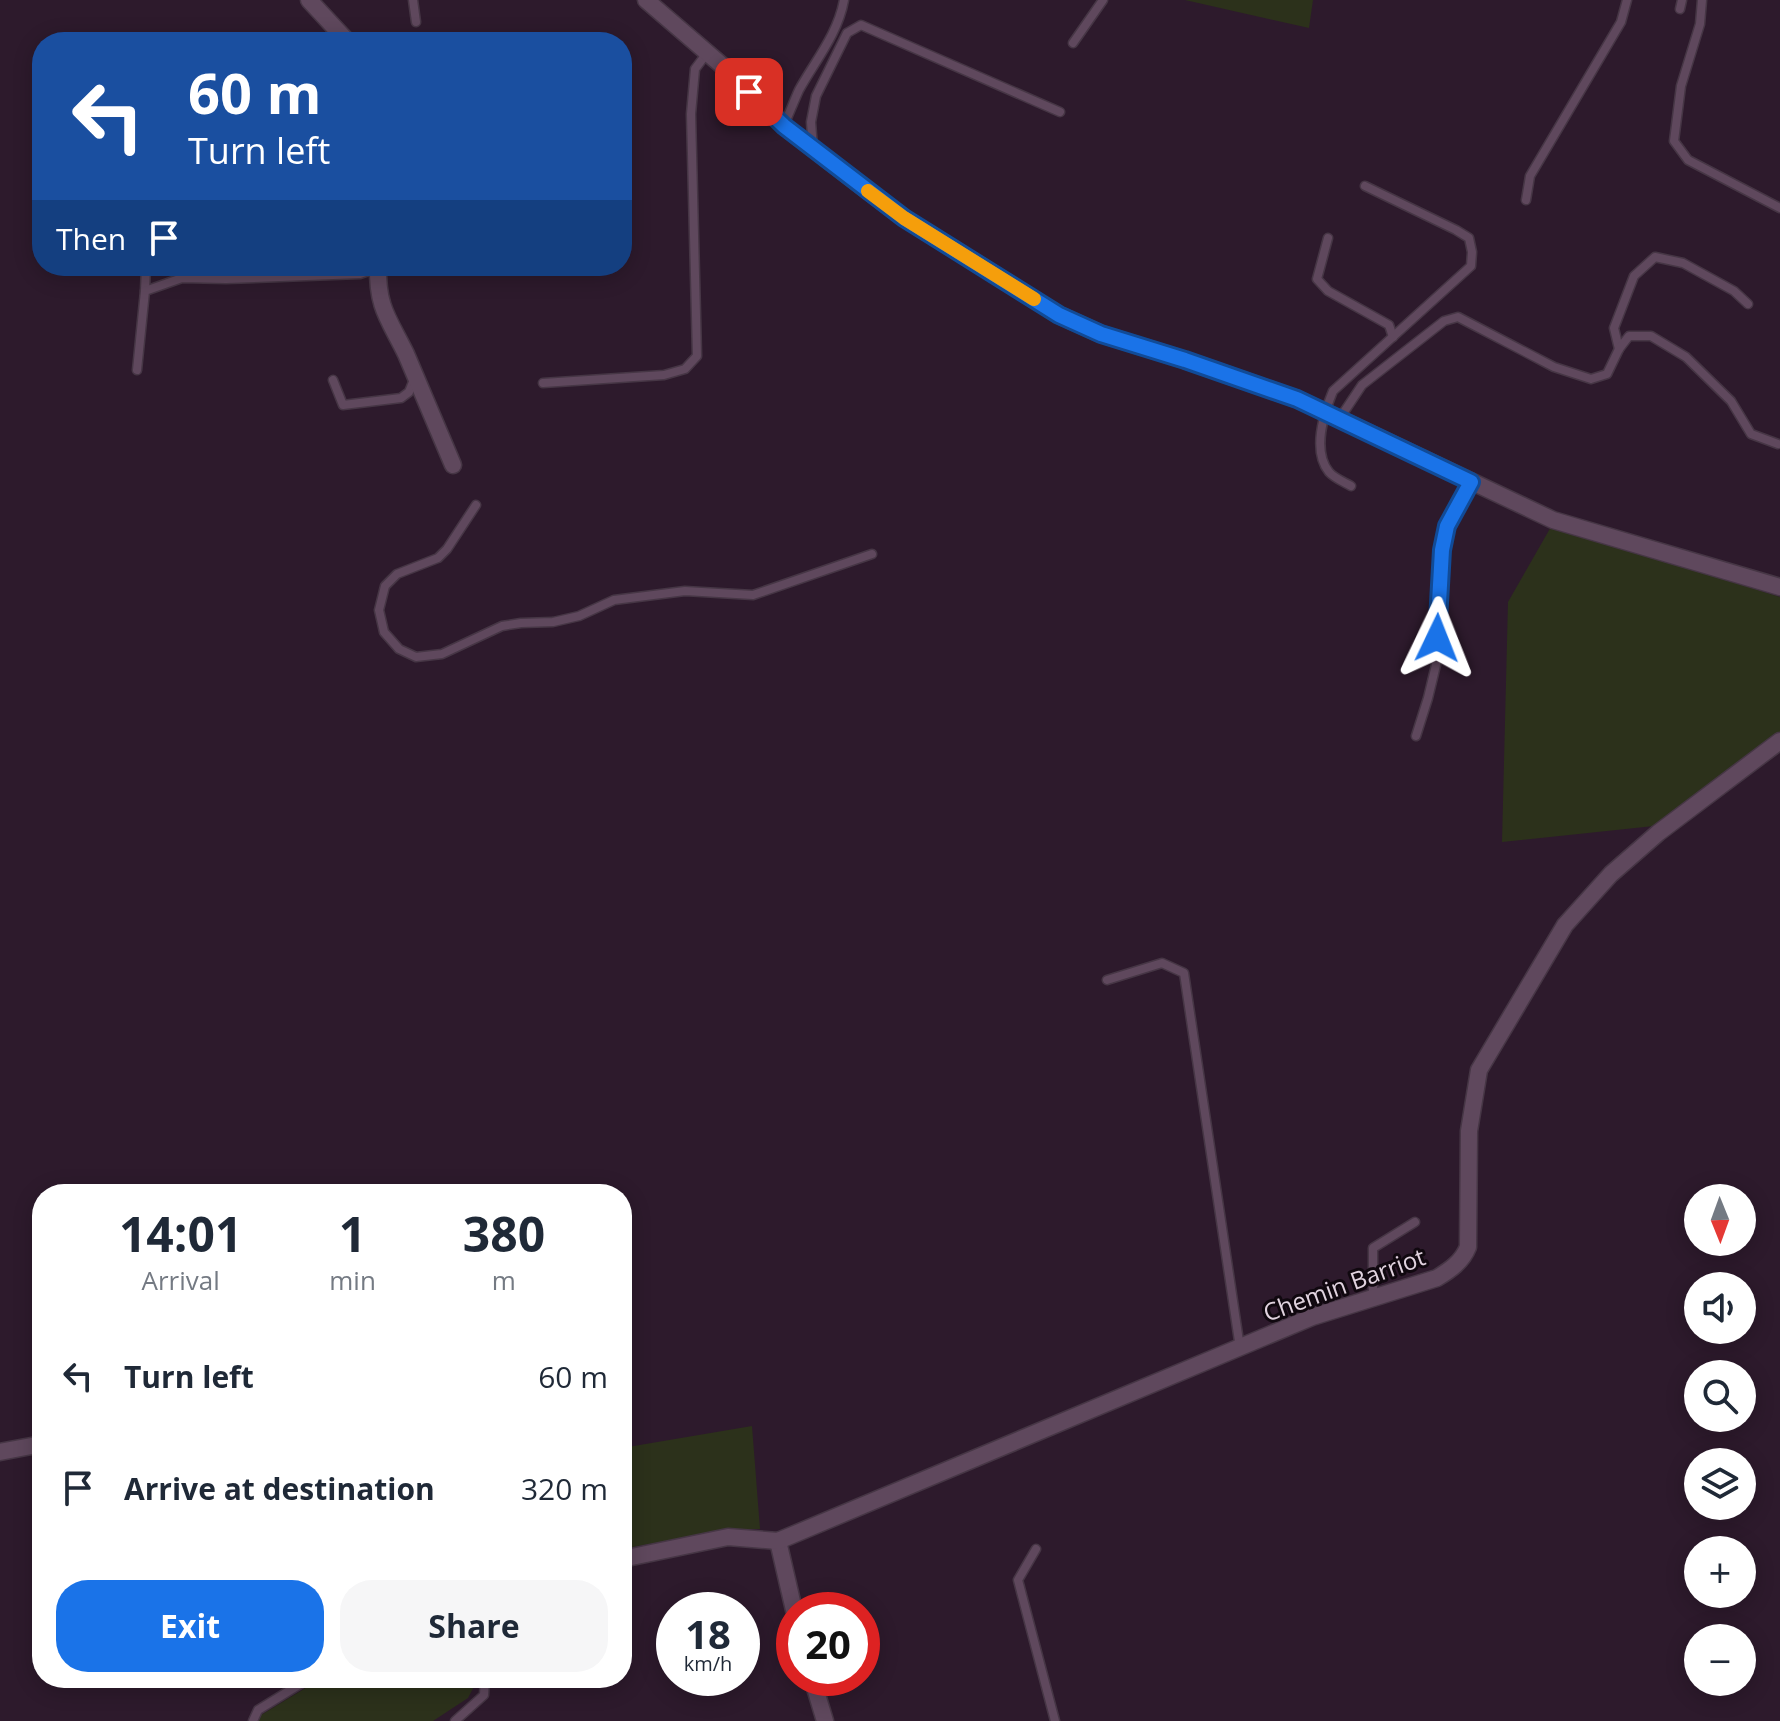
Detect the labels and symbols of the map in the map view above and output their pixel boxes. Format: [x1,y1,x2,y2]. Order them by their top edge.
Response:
pin [715,58,783,126]
position arrow [1395,596,1479,680]
north arrow [1684,1184,1756,1256]
street label: Chemin Barriot [1258,1239,1430,1329]
speed limit sign: 20 [776,1592,880,1696]

